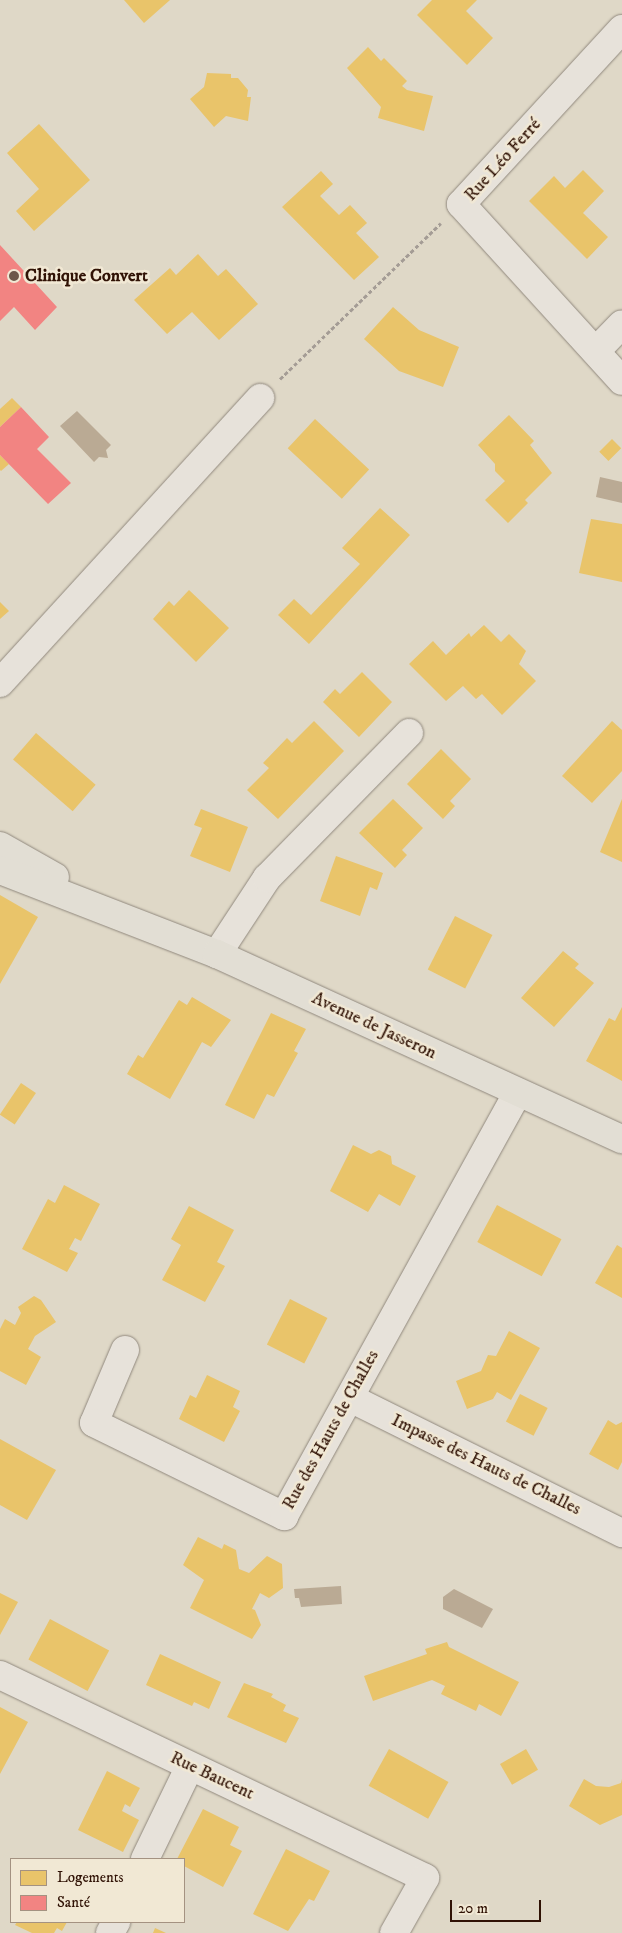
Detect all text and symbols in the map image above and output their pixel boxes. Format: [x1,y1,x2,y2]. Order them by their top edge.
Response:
street label: Rue Léo Ferré [460,114,546,206]
place label: Clinique Convert [25,265,148,287]
marker: Clinique Convert [7,269,21,283]
street label: Avenue de Jasseron [308,988,440,1064]
street label: Rue des Hauts de Challes [278,1347,384,1513]
street label: Impasse des Hauts de Challes [388,1410,584,1520]
street label: Rue Baucent [167,1747,257,1805]
legend [10,1858,185,1923]
text: Logements [57,1868,124,1887]
scale bar [452,1890,543,1922]
text: Santé [57,1893,90,1912]
text: 20 m [458,1899,488,1918]

